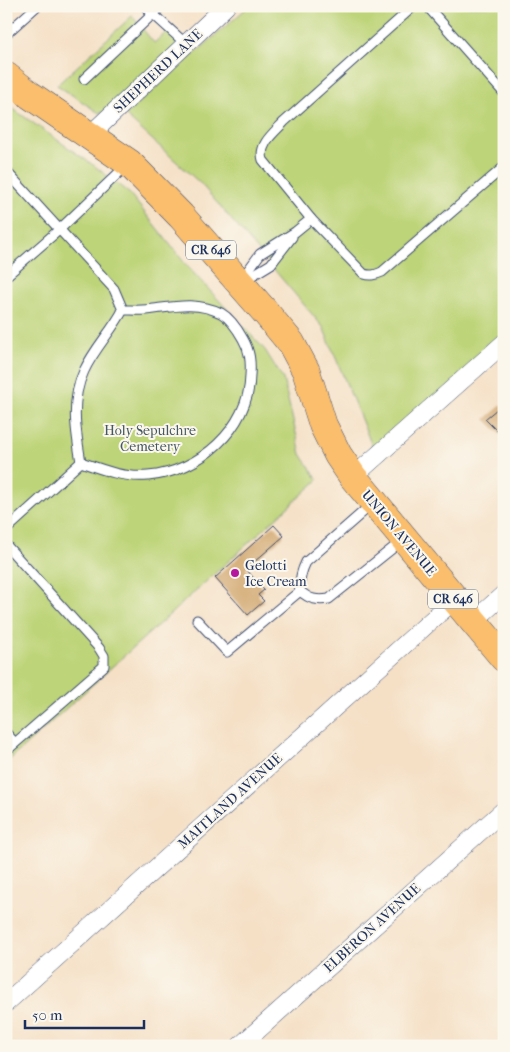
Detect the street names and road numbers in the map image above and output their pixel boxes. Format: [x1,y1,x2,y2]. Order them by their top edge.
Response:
street label: SHEPHERD LANE [110,25,206,117]
road number: CR 646 [186,240,236,260]
street label: UNION AVENUE [358,486,440,580]
road number: CR 646 [428,590,478,608]
street label: MAITLAND AVENUE [174,749,286,852]
street label: ELBERON AVENUE [320,880,424,976]

